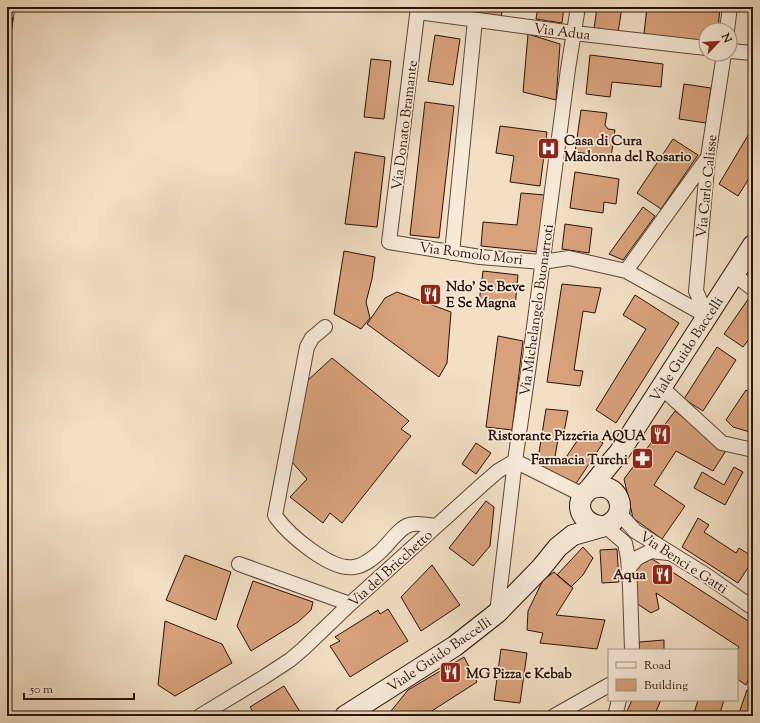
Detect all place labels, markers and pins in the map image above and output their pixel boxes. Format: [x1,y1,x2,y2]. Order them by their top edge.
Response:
place label: Casa di Cura Madonna del Rosario [564,132,692,168]
hospital icon: Casa di Cura Madonna del Rosario [535,135,561,161]
place label: Ndo' Se Beve E Se Magna [446,278,526,314]
restaurant icon: Ndo' Se Beve E Se Magna [417,281,443,307]
restaurant icon: Ristorante Pizzeria AQUA [648,422,674,448]
place label: Ristorante Pizzeria AQUA [488,427,647,447]
pharmacy icon: Farmacia Turchi [630,446,656,472]
place label: Farmacia Turchi [531,451,628,471]
restaurant icon: Aqua [649,561,675,587]
place label: Aqua [613,566,647,586]
restaurant icon: MG Pizza e Kebab [437,660,463,686]
place label: MG Pizza e Kebab [466,665,572,685]

